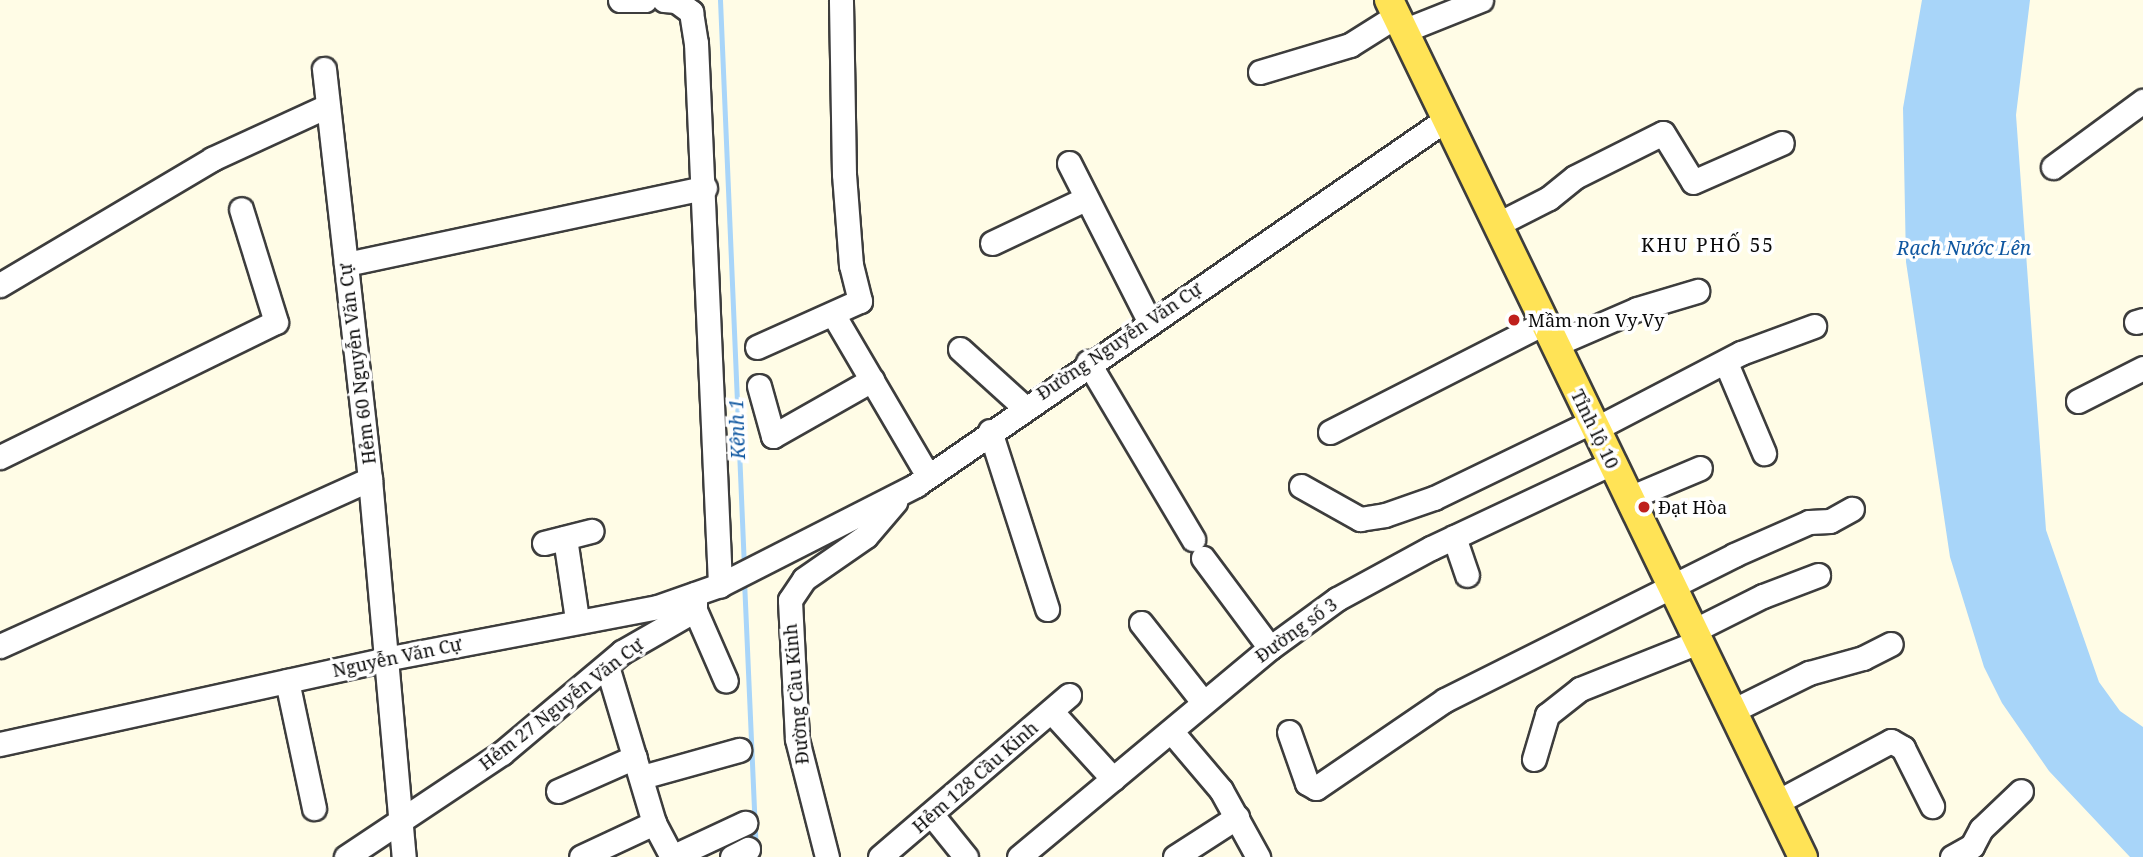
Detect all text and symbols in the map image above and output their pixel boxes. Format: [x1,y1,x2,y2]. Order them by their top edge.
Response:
district label: KHU PHỐ 55 [1642,235,1774,257]
water label: Rạch Nước Lên [1897,238,2031,260]
street label: Hẻm 60 Nguyễn Văn Cự [334,262,380,466]
street label: Đường Nguyễn Văn Cự [1032,278,1206,404]
place label: Mầm non Vy Vy [1528,309,1664,331]
marker: Mầm non Vy Vy [1506,312,1522,328]
street label: Tỉnh lộ 10 [1567,386,1623,472]
water label: Kênh 1 [726,398,750,460]
place label: Đạt Hòa [1658,496,1727,518]
marker: Đạt Hòa [1636,499,1652,515]
street label: Đường số 3 [1251,593,1341,667]
street label: Đường Cầu Kinh [779,623,813,765]
street label: Nguyễn Văn Cự [330,633,464,681]
street label: Hẻm 27 Nguyễn Văn Cự [475,633,647,775]
street label: Hẻm 128 Cầu Kinh [908,717,1042,837]

